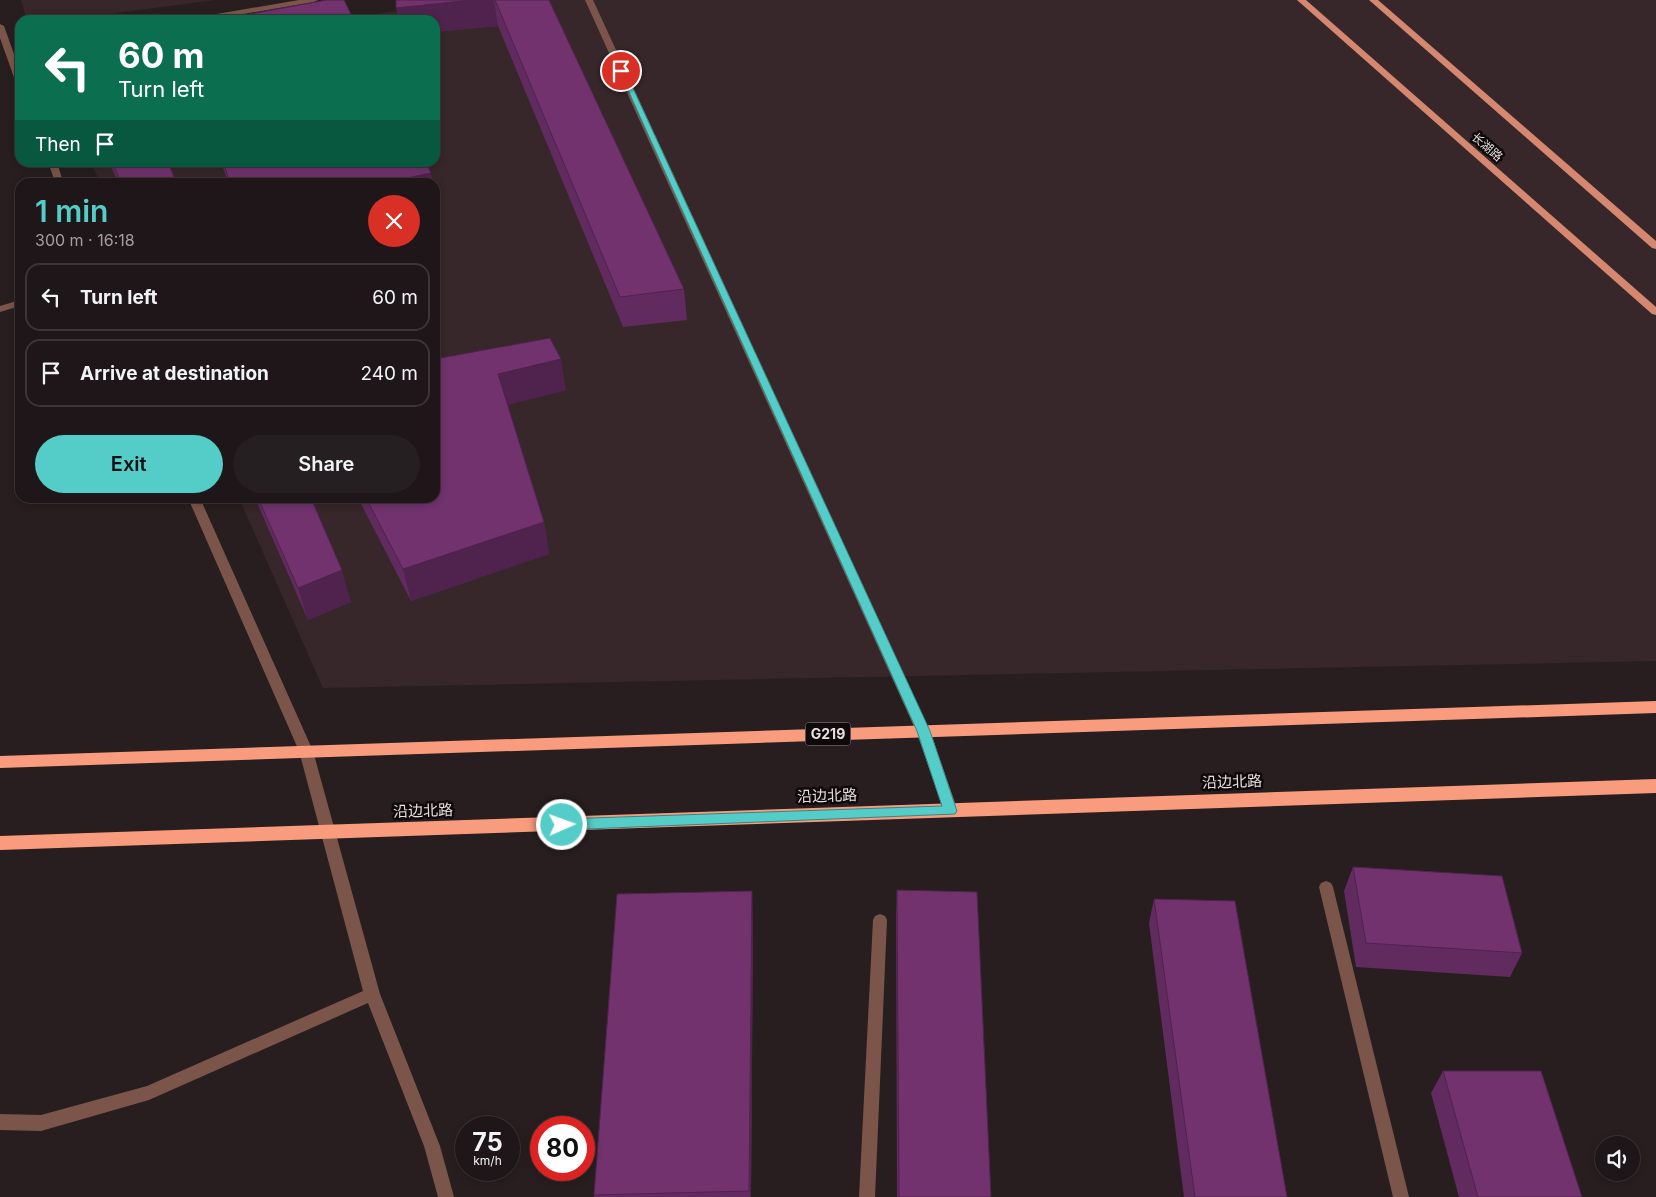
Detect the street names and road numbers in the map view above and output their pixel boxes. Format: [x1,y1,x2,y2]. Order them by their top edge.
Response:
street label: 长湖路 [1469,129,1506,164]
road number: G219 [806,722,850,746]
street label: 沿边北路 [1202,771,1262,792]
street label: 沿边北路 [797,785,857,806]
street label: 沿边北路 [393,800,453,821]

